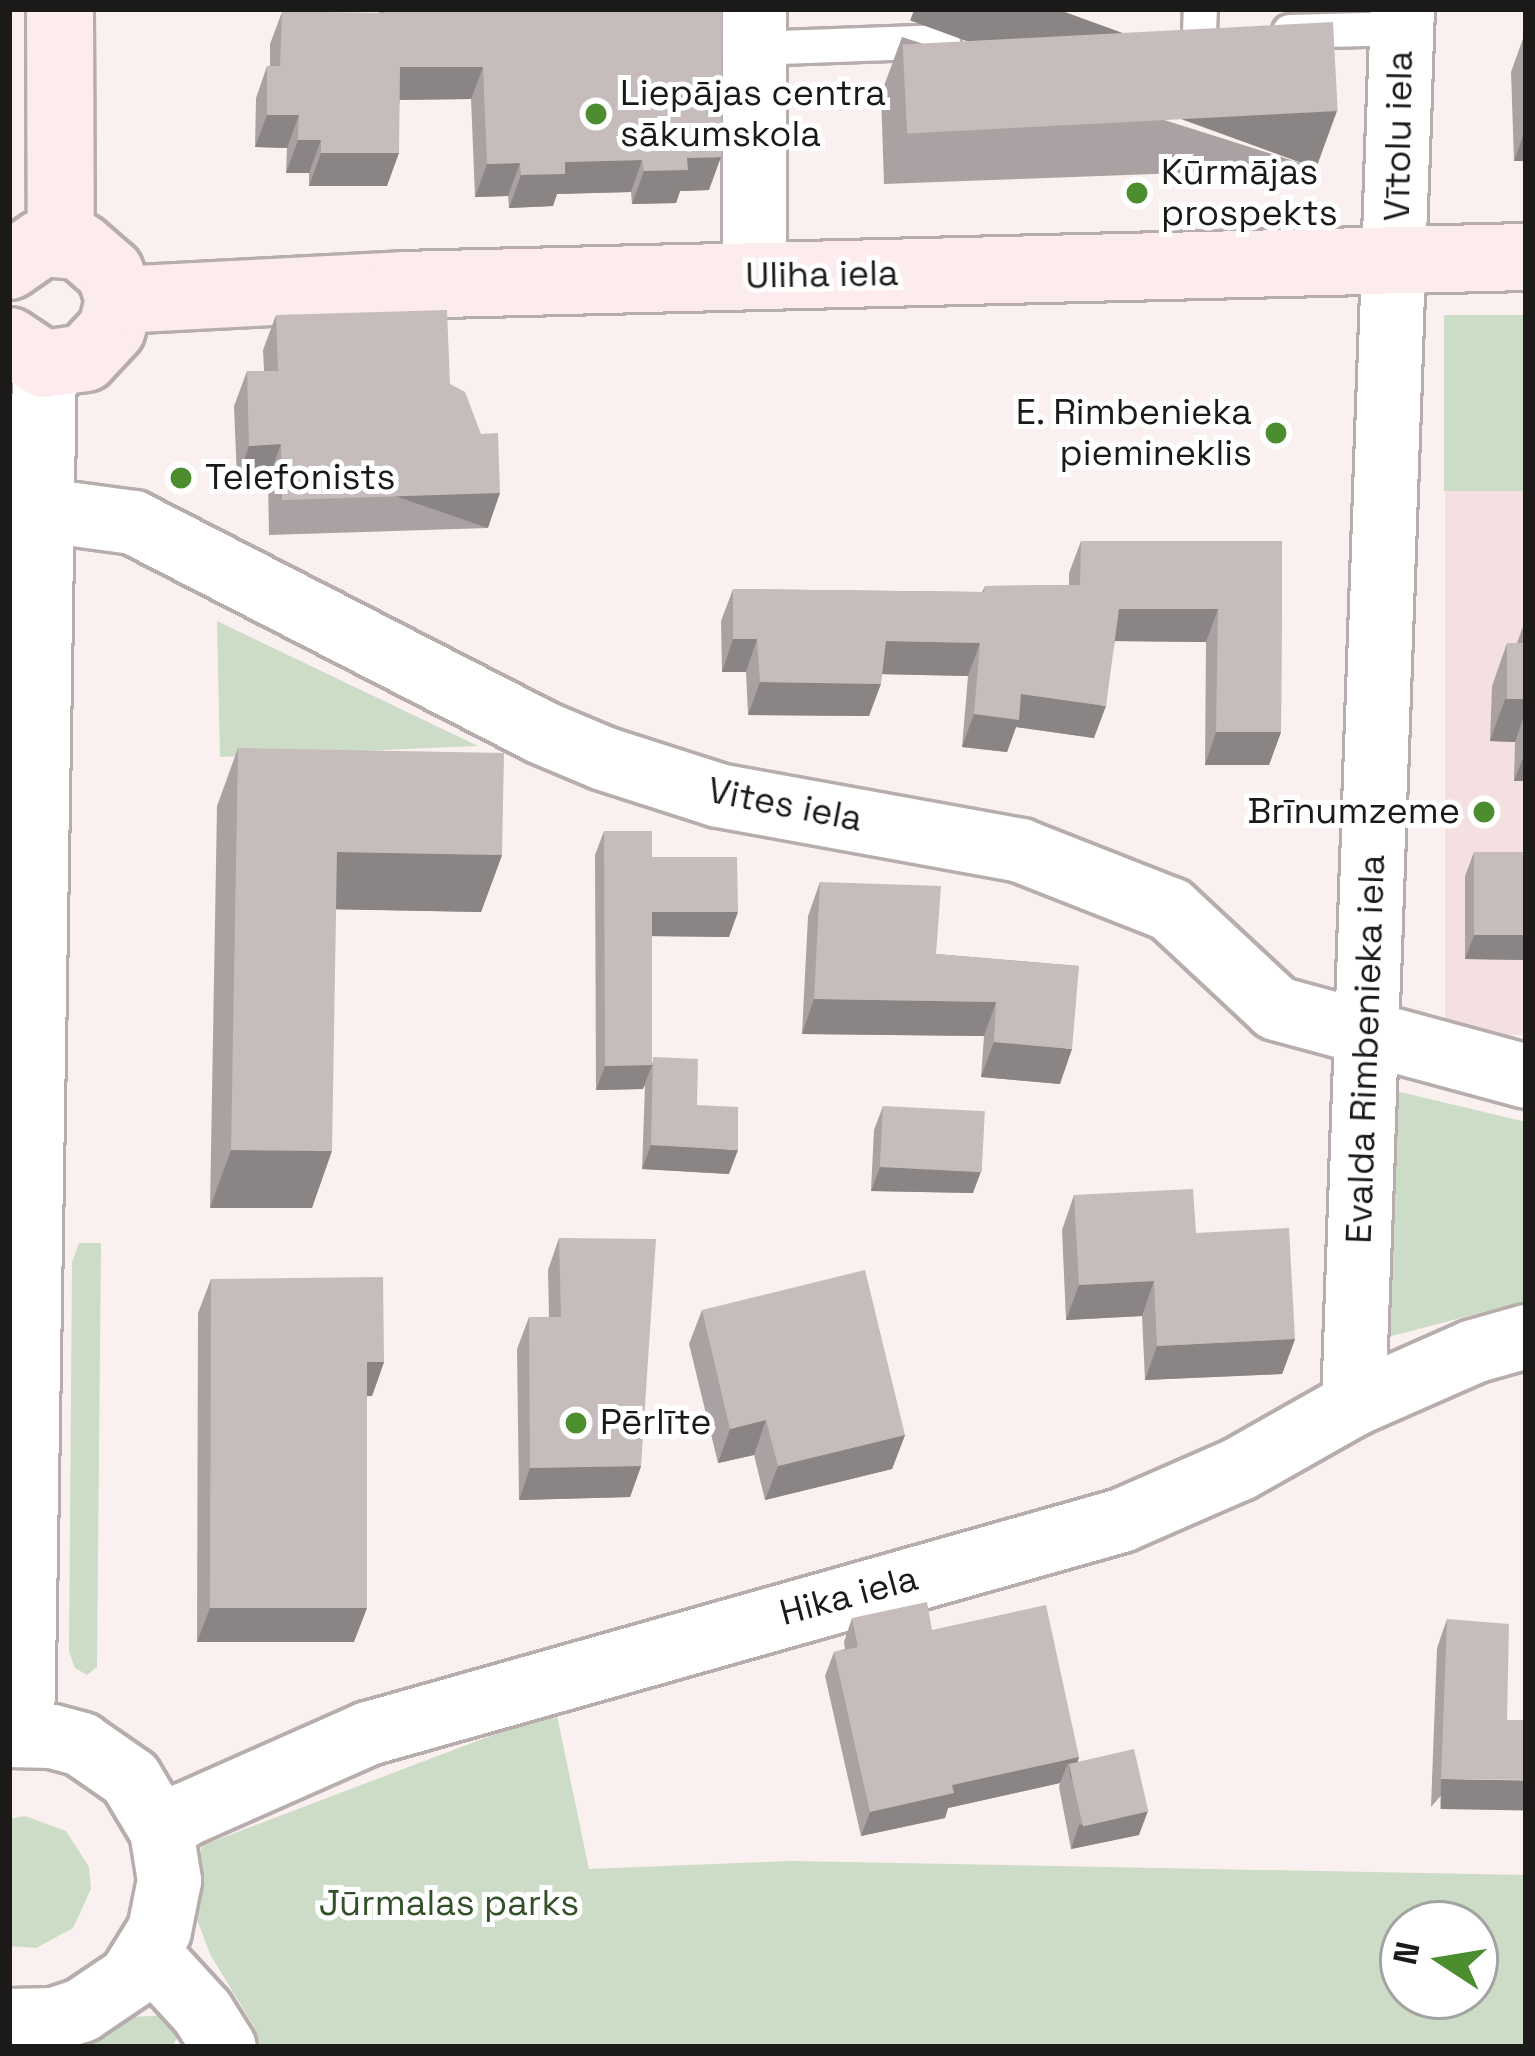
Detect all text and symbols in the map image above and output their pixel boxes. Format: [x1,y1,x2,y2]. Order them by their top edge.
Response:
street label: Vītolu iela [1376,50,1422,222]
place label: Liepājas centra sākumskola [620,71,886,156]
marker: Liepājas centra sākumskola [583,101,609,127]
place label: Kūrmājas prospekts [1161,150,1338,235]
marker: Kūrmājas prospekts [1124,180,1150,206]
street label: Uliha iela [745,252,899,298]
place label: E. Rimbenieka piemineklis [1015,390,1252,475]
marker: E. Rimbenieka piemineklis [1263,420,1289,446]
place label: Telefonists [205,456,396,500]
marker: Telefonists [168,465,194,491]
street label: Vites iela [704,769,866,841]
place label: Brīnumzeme [1247,790,1460,834]
marker: Brīnumzeme [1471,799,1497,825]
street label: Evalda Rimbenieka iela [1338,854,1394,1244]
place label: Pērlīte [600,1401,712,1445]
marker: Pērlīte [563,1410,589,1436]
street label: Hika iela [775,1557,923,1635]
park label: Jūrmalas parks [319,1882,579,1926]
north arrow [1379,1900,1499,2020]
text: N [1384,1938,1430,1968]

